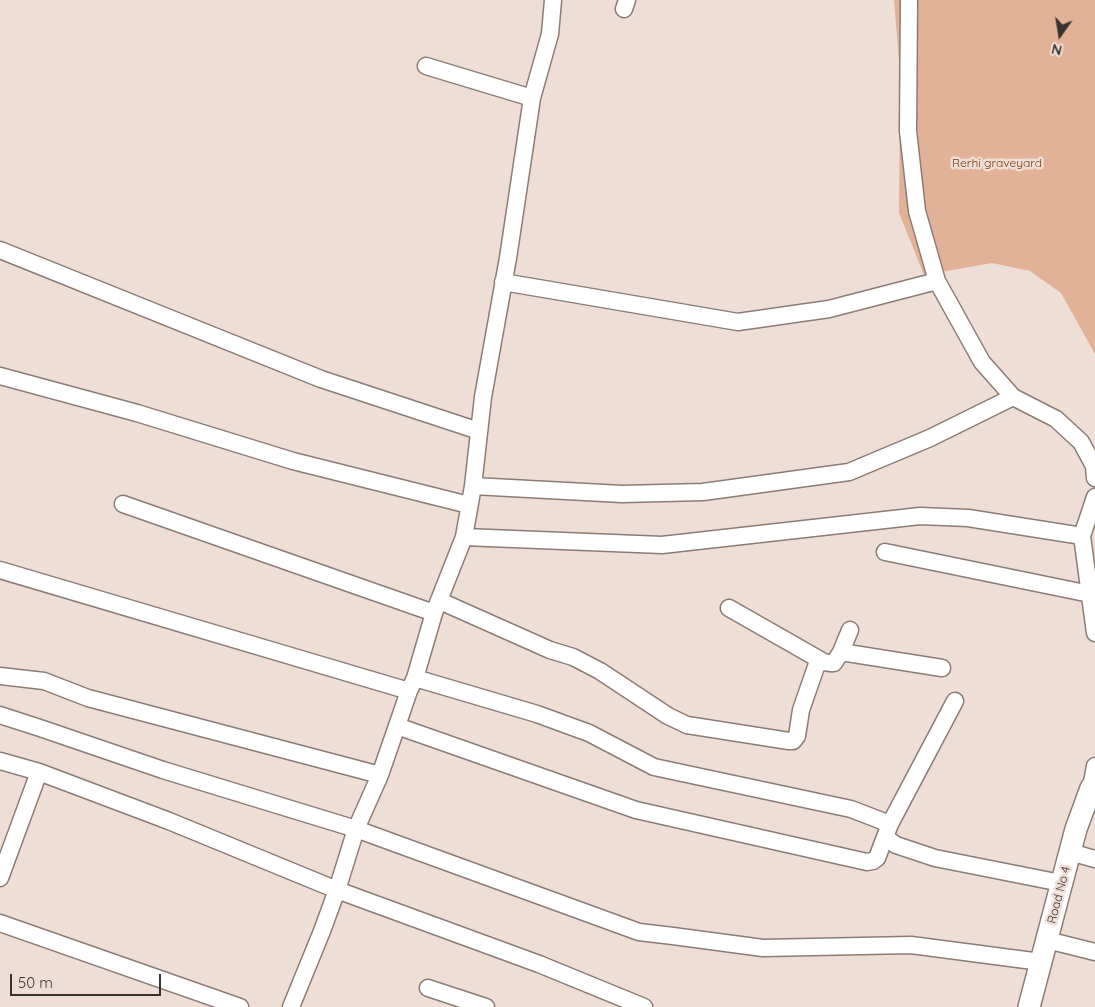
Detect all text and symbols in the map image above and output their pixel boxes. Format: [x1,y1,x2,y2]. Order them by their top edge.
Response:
north arrow [1035,10,1085,60]
text: N [1050,40,1064,60]
park label: Rerhi graveyard [952,156,1042,170]
street label: Road No 4 [1044,865,1074,925]
scale bar [12,964,164,996]
text: 50 m [18,973,53,992]

